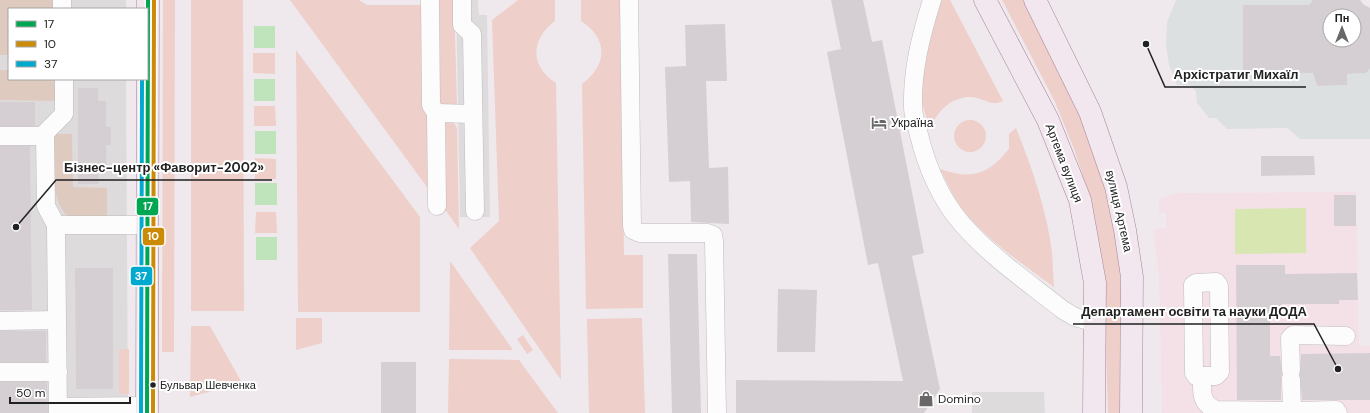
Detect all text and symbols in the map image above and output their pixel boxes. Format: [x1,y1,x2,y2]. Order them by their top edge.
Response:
legend [8,8,148,80]
north arrow [1322,8,1362,48]
text: Пн [1335,11,1349,25]
text: 17 [44,16,54,32]
text: 10 [44,36,56,52]
text: 37 [44,56,57,72]
callout: Архістратиг Михаїл [1165,62,1306,87]
text: Архістратиг Михаїл [1174,66,1298,83]
hotel icon: Україна [870,114,888,132]
place label: Україна [891,115,934,131]
street label: Артема вулиця [1042,121,1086,205]
callout: Бізнес-центр «Фаворит-2002» [56,155,272,180]
text: Бізнес-центр «Фаворит-2002» [64,159,264,176]
street label: вулиця Артема [1102,169,1136,254]
line badge: 17 [136,197,159,216]
text: 17 [143,199,153,213]
line badge: 10 [142,227,165,246]
text: 10 [147,229,159,243]
line badge: 37 [130,266,153,286]
text: 37 [135,269,147,283]
callout: Департамент освіти та науки ДОДА [1073,299,1314,324]
text: Департамент освіти та науки ДОДА [1081,303,1307,320]
place label: Бульвар Шевченка [160,378,257,392]
scale bar [10,379,130,405]
marker: Бульвар Шевченка [148,380,158,390]
text: 50 m [16,385,45,401]
shop icon: Domino [917,390,935,408]
place label: Domino [938,391,981,407]

